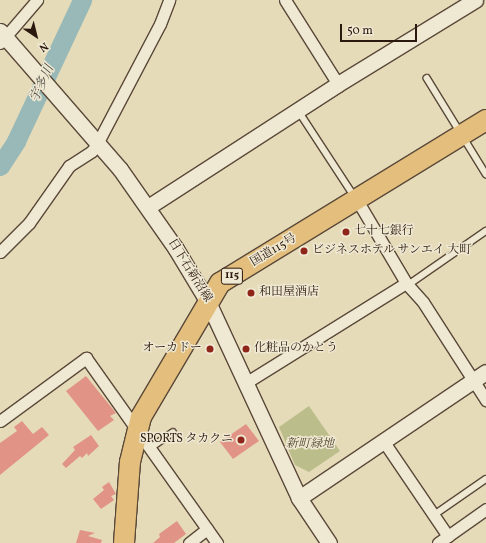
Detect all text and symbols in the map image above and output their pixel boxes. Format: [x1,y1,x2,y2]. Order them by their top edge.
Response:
north arrow [16,16,56,56]
scale bar [342,16,419,42]
text: 50 m [347,23,373,39]
text: N [36,38,51,55]
water label: 宇多川 [28,63,58,105]
place label: 七十七銀行 [354,225,414,239]
marker: 七十七銀行 [341,227,351,237]
street label: 国道115号 [248,232,300,270]
street label: 日下石新沼線 [164,237,214,305]
place label: ビジネスホテル サンエイ 大町 [312,244,473,258]
marker: ビジネスホテル サンエイ 大町 [299,246,309,256]
road number: 115 [220,267,244,285]
place label: 和田屋酒店 [259,286,319,300]
marker: 和田屋酒店 [246,288,256,298]
place label: オーカドー [142,342,202,356]
place label: 化粧品のかとう [254,342,338,356]
marker: オーカドー [205,344,215,354]
marker: 化粧品のかとう [241,344,251,354]
place label: SPORTS タカクニ [140,433,233,447]
marker: SPORTS タカクニ [236,435,246,445]
park label: 新町緑地 [286,438,334,452]

